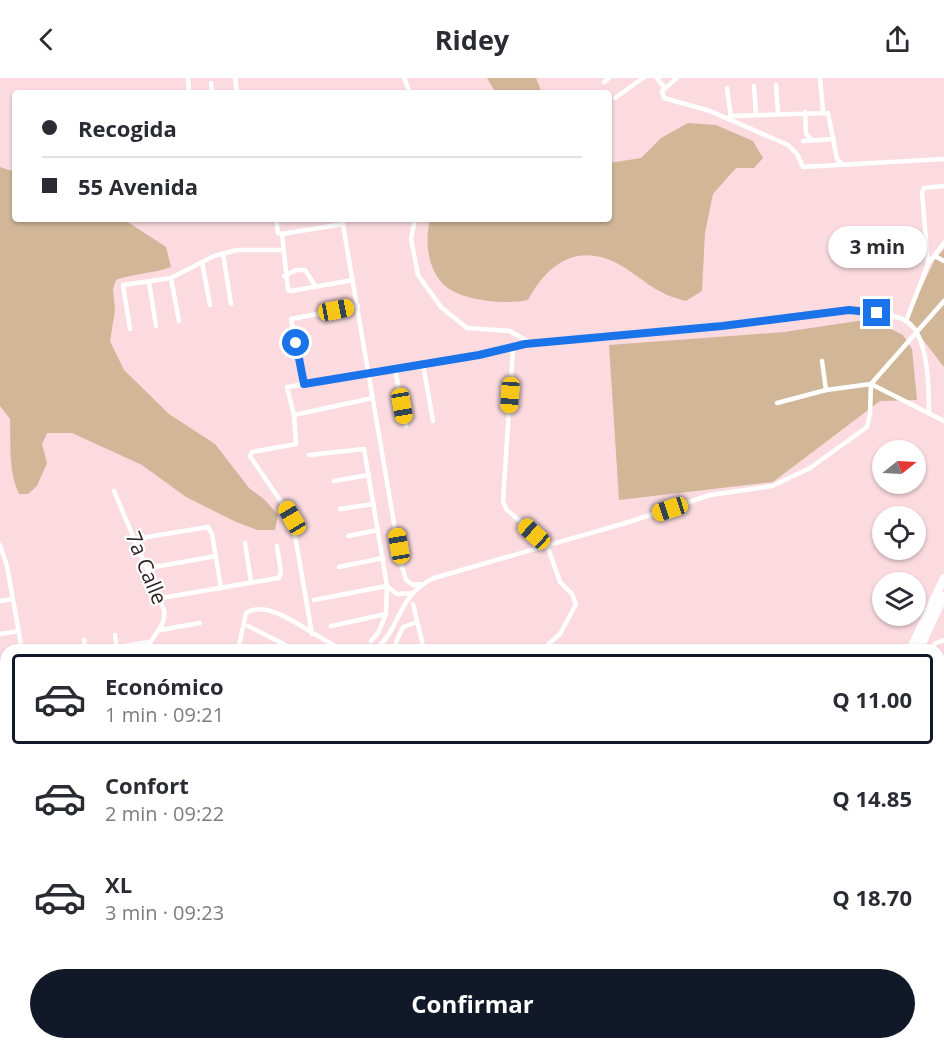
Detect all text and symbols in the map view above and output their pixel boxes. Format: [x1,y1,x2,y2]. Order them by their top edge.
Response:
text: Ridey [435,21,509,58]
icon: back [30,23,63,56]
icon: share [881,23,914,56]
text: Recogida [78,113,177,143]
text: 55 Avenida [78,171,198,201]
callout: 3 min [828,226,926,268]
text: 3 min [850,233,905,260]
car [317,298,355,322]
route end [863,299,890,326]
route start [282,329,309,356]
car [500,376,520,414]
car [390,387,414,425]
north arrow [872,440,926,494]
map controls [872,440,926,626]
car [650,495,690,523]
car [275,498,309,538]
button: locate [872,506,926,560]
car [515,515,553,553]
street label: 7a Calle [120,527,174,608]
car [387,527,411,565]
button: layers [872,572,926,626]
text: Económico [105,671,224,701]
icon: car [33,672,87,726]
text: Q 11.00 [832,684,912,714]
text: 1 min · 09:21 [105,701,224,728]
text: Confort [105,770,189,800]
icon: car [33,771,87,825]
text: Q 14.85 [832,783,912,813]
text: 2 min · 09:22 [105,800,224,827]
text: XL [105,869,132,899]
icon: car [33,870,87,924]
text: Q 18.70 [832,882,912,912]
text: 3 min · 09:23 [105,899,224,926]
button: Confirmar [30,969,915,1038]

